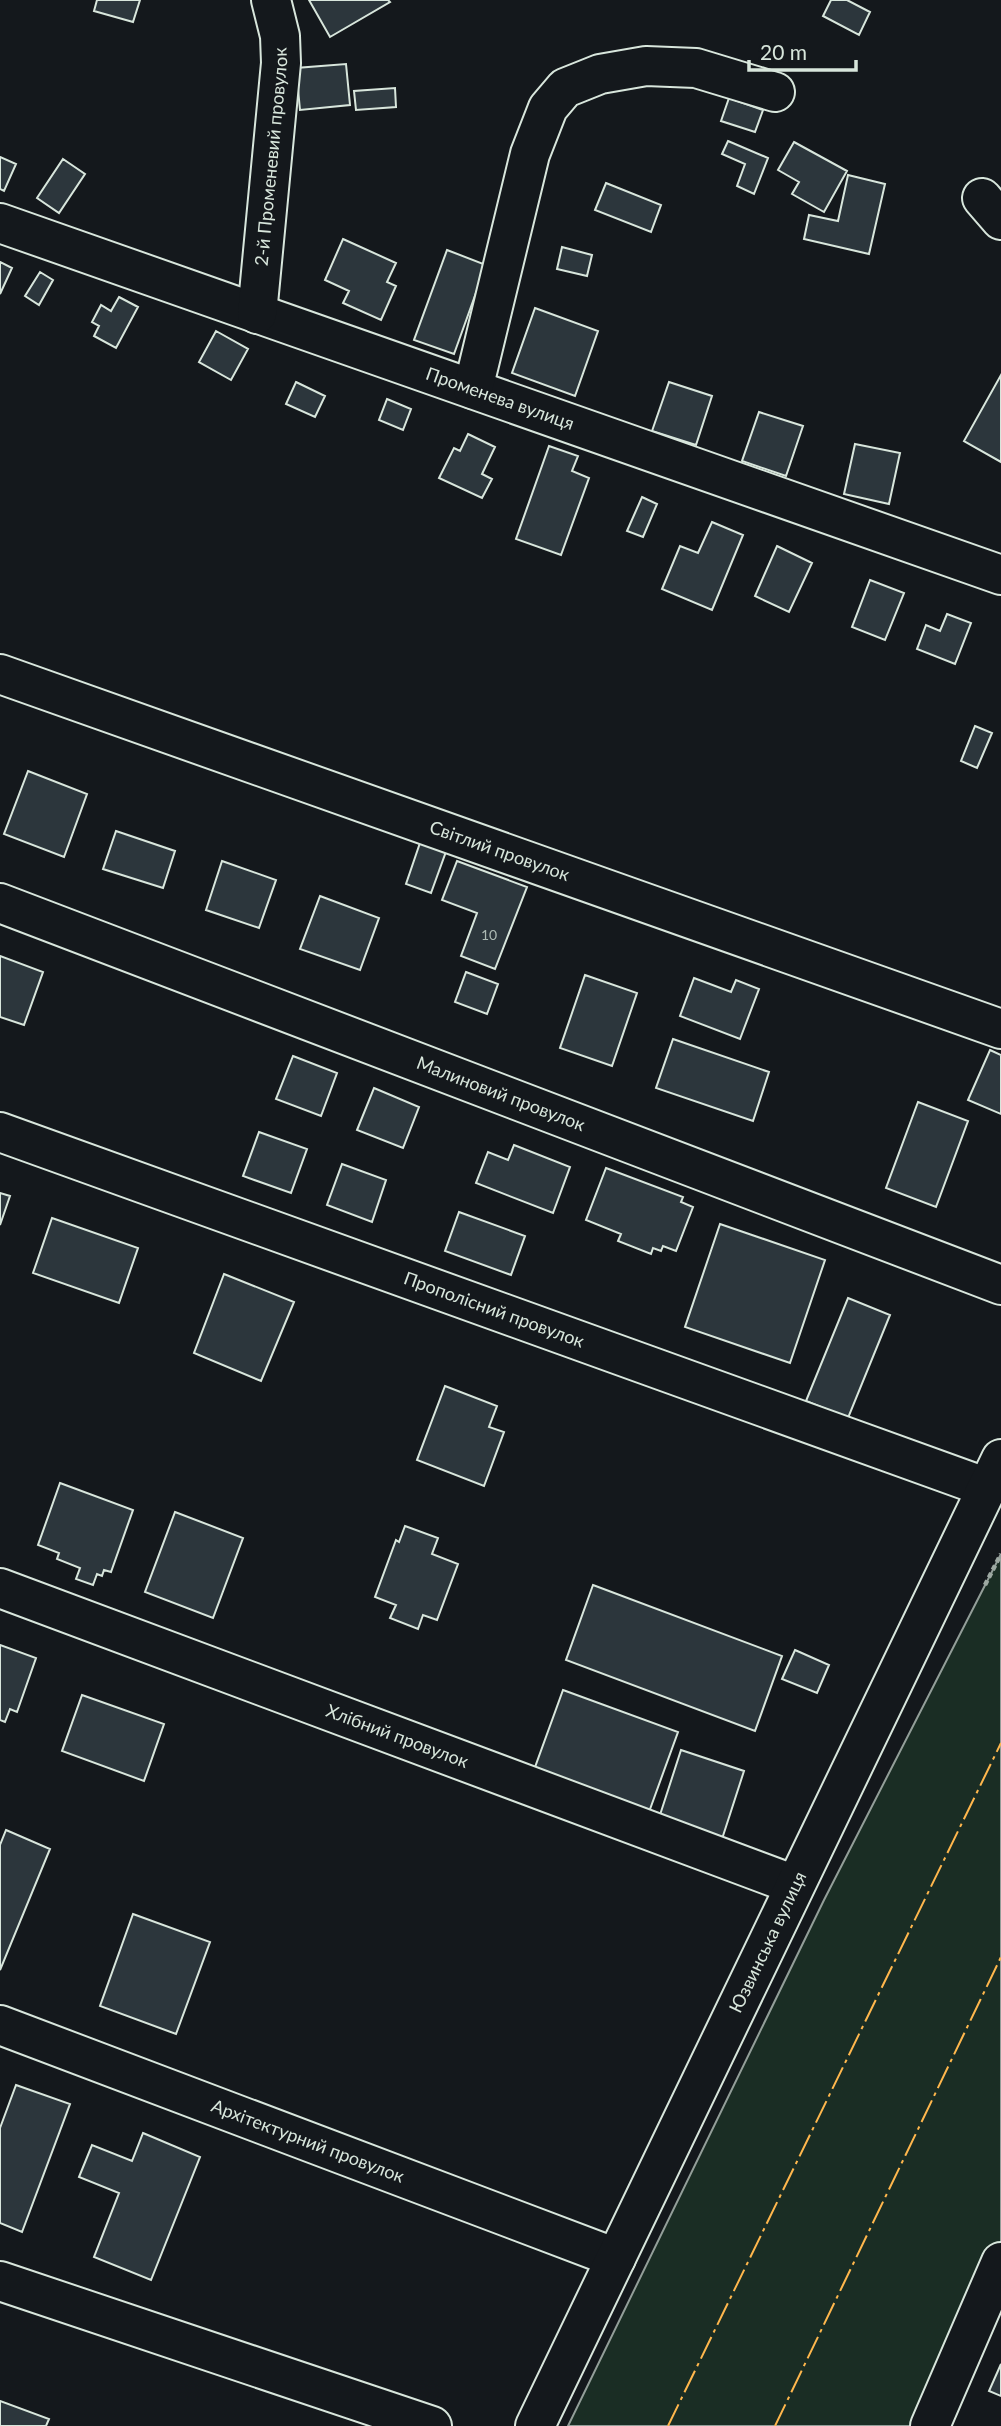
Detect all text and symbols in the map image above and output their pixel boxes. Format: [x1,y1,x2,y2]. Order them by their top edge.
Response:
scale bar [749,28,856,72]
text: 20 m [760,39,807,64]
street label: 2-й Променевий провулок [250,46,291,267]
street label: Променева вулиця [423,362,577,434]
street label: Світлий провулок [427,815,573,885]
house number: 10 [481,926,497,943]
street label: Малиновий провулок [414,1051,589,1136]
street label: Прополісний провулок [401,1266,588,1352]
street label: Хлібний провулок [323,1699,472,1772]
street label: Юзвинська вулиця [724,1868,811,2016]
street label: Архітектурний провулок [209,2094,408,2187]

